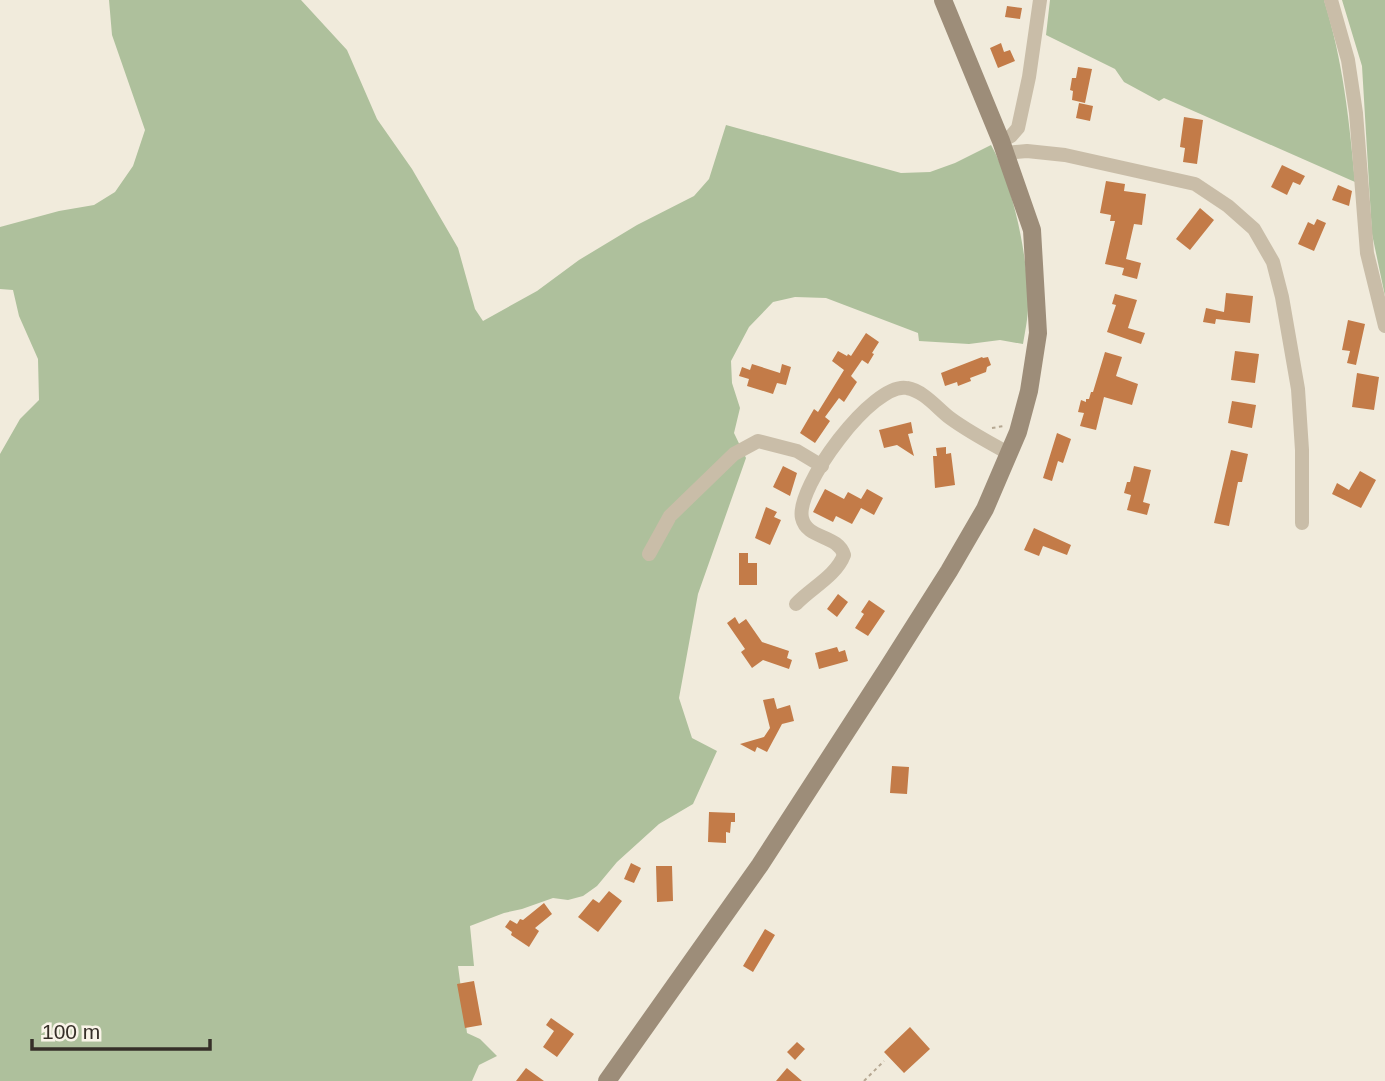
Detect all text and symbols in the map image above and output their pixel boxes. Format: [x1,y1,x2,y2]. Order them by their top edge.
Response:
scale bar [32,1007,210,1052]
text: 100 m [42,1020,100,1043]

